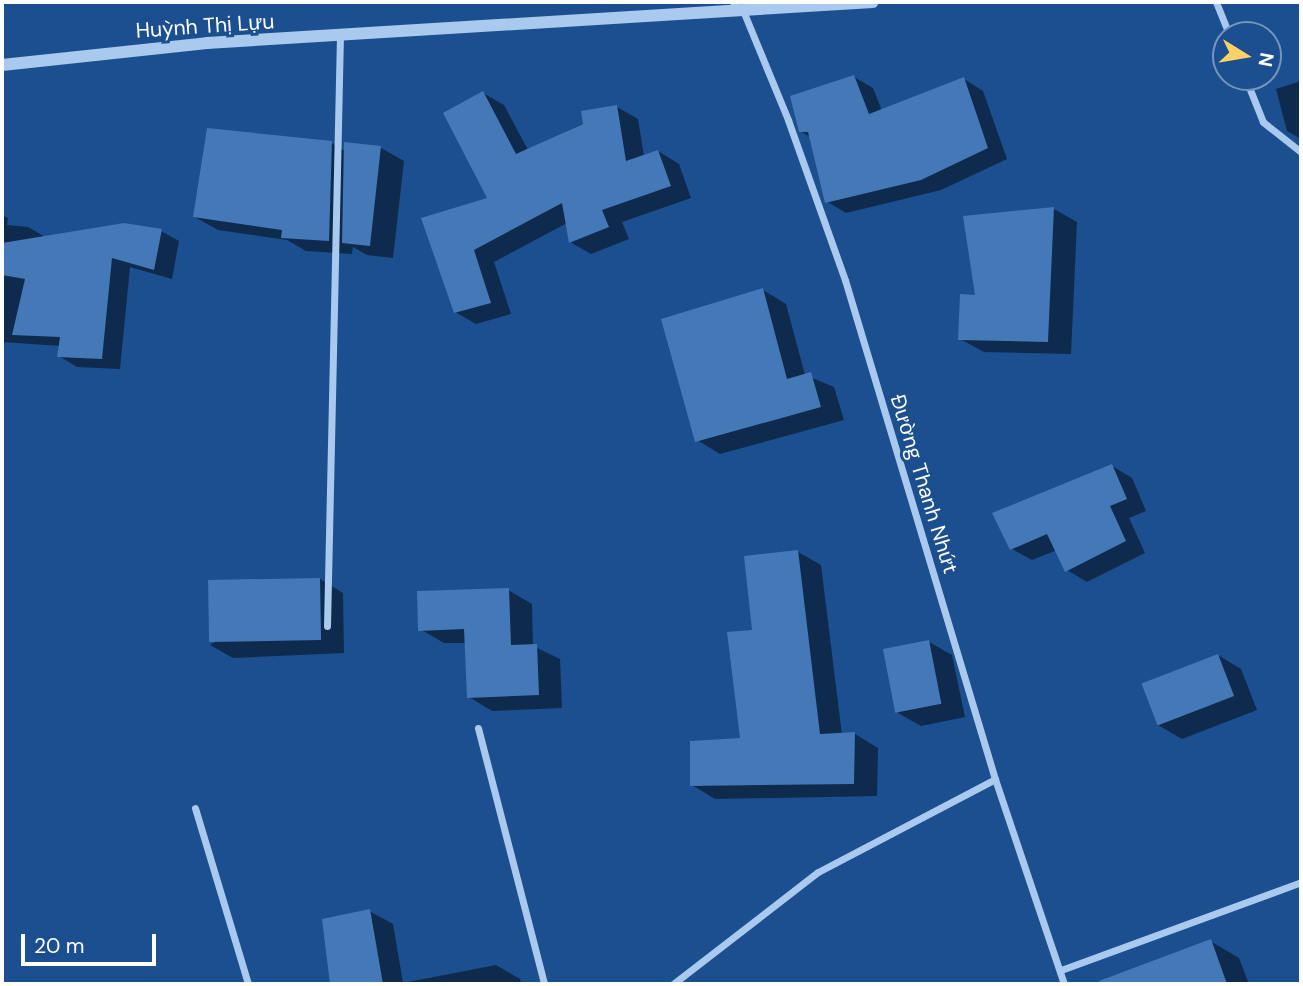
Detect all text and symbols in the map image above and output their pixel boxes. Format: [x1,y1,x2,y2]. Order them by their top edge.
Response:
street label: Huỳnh Thị Lựu [135,9,275,43]
north arrow [1212,21,1282,91]
text: N [1253,51,1280,69]
street label: Đường Thanh Nhứt [885,391,963,577]
scale bar [24,920,159,964]
text: 20 m [34,932,85,960]

